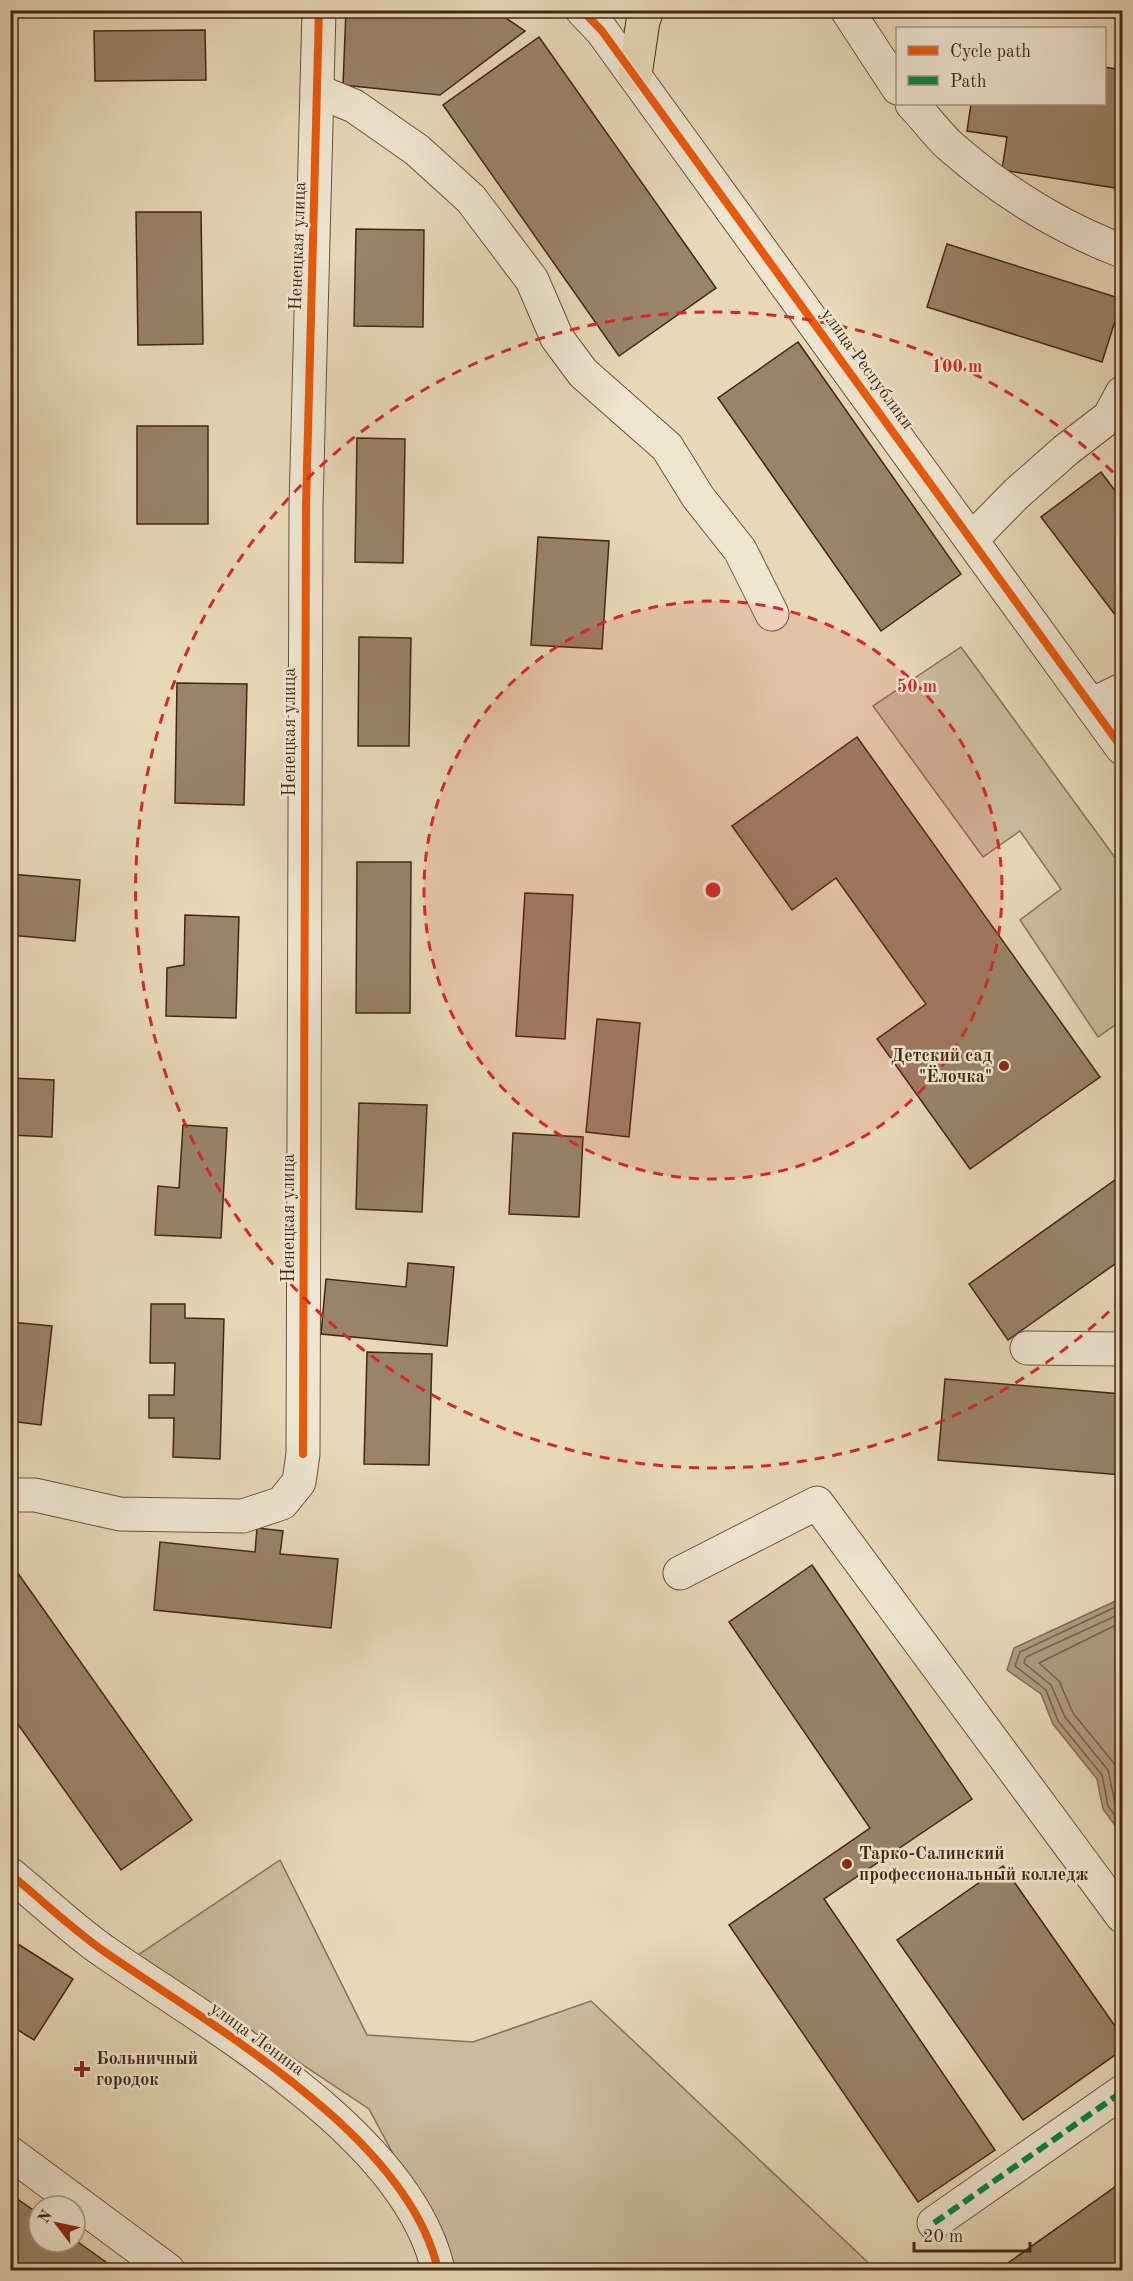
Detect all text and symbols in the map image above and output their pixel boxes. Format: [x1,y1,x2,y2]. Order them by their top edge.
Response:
legend [896,27,1106,105]
text: Cycle path [950,43,1031,61]
text: Path [950,73,987,91]
street label: Ненецкая улица [287,181,309,311]
street label: улица Республики [817,305,917,433]
text: 100 m [932,358,982,376]
street label: Ненецкая улица [281,667,299,796]
text: 50 m [897,678,937,696]
centre of rings [703,880,723,900]
place label: Детский сад "Ёлочка" [891,1047,992,1086]
marker: Детский сад "Ёлочка" [997,1059,1011,1073]
street label: Ненецкая улица [280,1153,298,1282]
place label: Тарко-Салинский профессиональный колледж [859,1845,1089,1885]
marker: Тарко-Салинский профессиональный колледж [840,1857,854,1871]
street label: улица Ленина [207,1999,308,2079]
place label: Больничный городок [96,2050,198,2089]
marker: Больничный городок [73,2060,91,2078]
north arrow [27,2194,87,2254]
text: N [36,2207,56,2227]
scale bar [914,2215,1030,2253]
text: 20 m [923,2228,963,2246]

